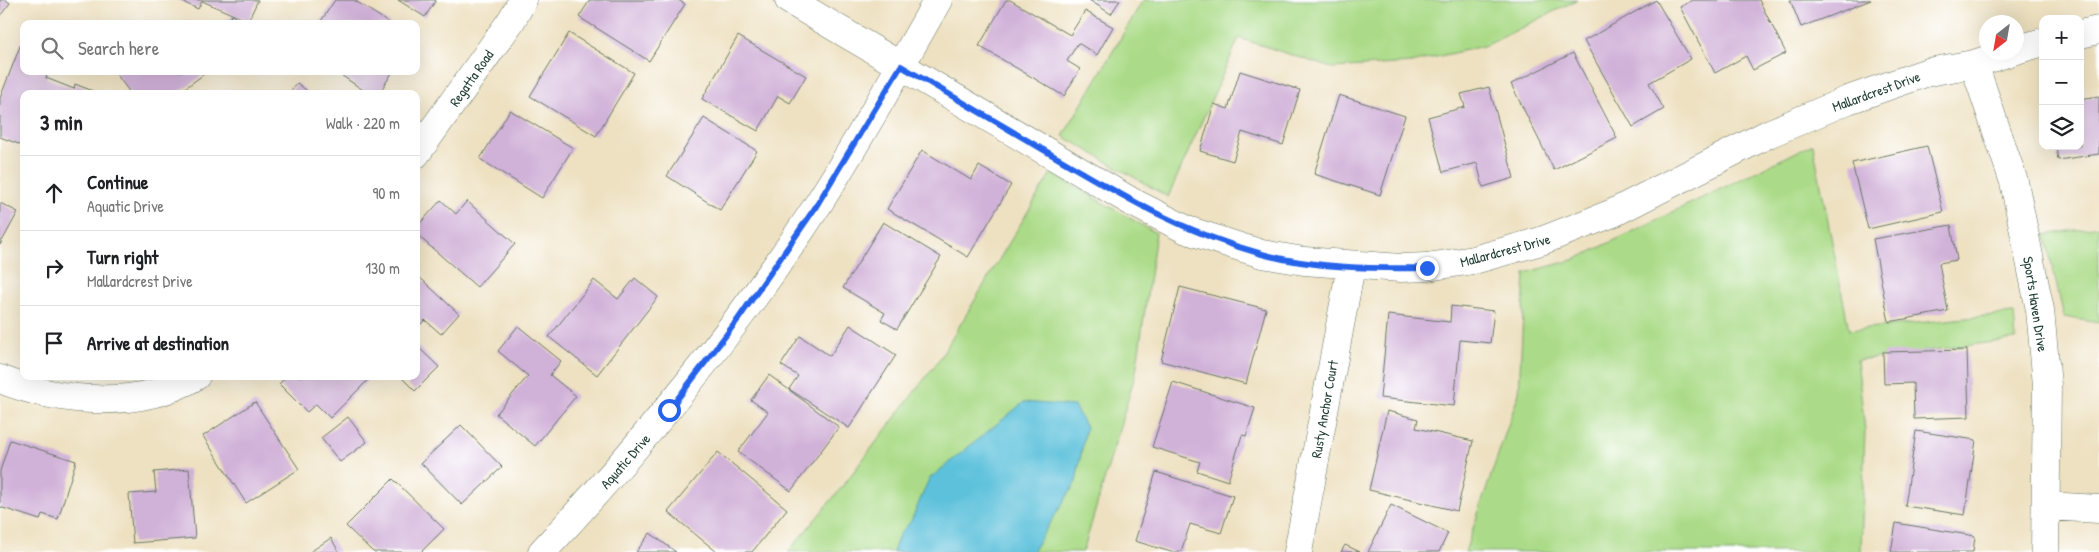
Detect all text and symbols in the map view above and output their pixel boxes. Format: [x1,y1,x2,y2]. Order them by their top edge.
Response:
north arrow [1979,15,2024,60]
map controls [2039,15,2084,150]
button: + [2039,15,2084,60]
search box [20,20,420,75]
icon: search [38,34,66,62]
text: Search here [78,35,159,61]
street label: Regatta Road [445,46,499,111]
button: − [2039,60,2084,105]
street label: Mallardcrest Drive [1829,66,1923,116]
button: layers [2039,105,2084,150]
text: 3 min [40,108,83,137]
text: Walk · 220 m [326,112,400,134]
text: Continue [87,169,148,195]
icon: ahead [40,179,68,207]
text: 90 m [372,182,400,204]
text: Aquatic Drive [87,195,164,217]
street label: Mallardcrest Drive [1458,229,1552,271]
text: Turn right [87,244,158,270]
icon: right [40,254,68,282]
street label: Sports Haven Drive [2018,255,2053,353]
text: 130 m [365,257,400,279]
route end [1416,257,1439,280]
text: Mallardcrest Drive [87,270,193,292]
icon: arrive [40,329,68,357]
text: Arrive at destination [87,330,229,356]
street label: Rusty Anchor Court [1306,358,1343,460]
route start [658,399,681,422]
street label: Aquatic Drive [596,429,655,493]

